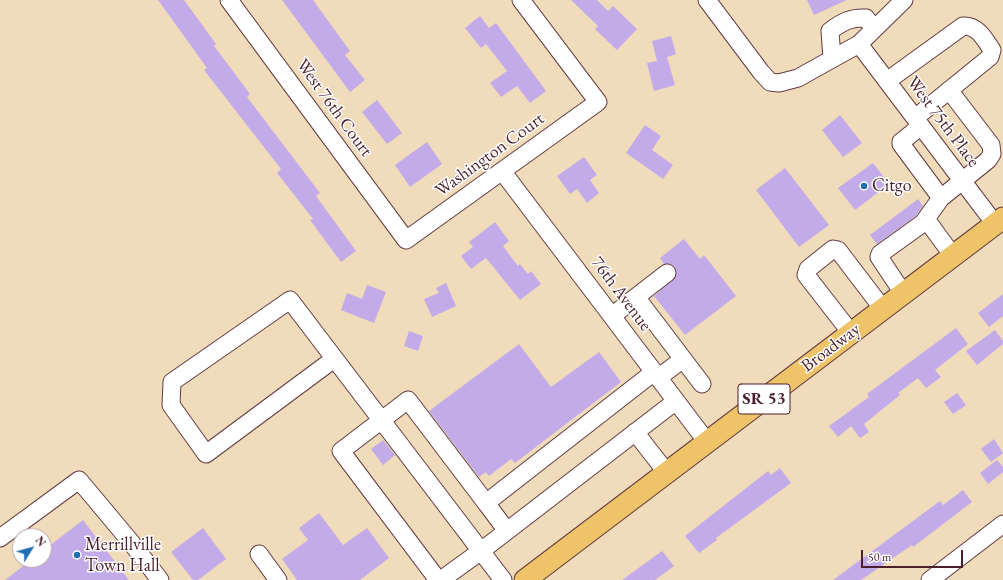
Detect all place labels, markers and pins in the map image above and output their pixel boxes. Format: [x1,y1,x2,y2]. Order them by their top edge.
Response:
place label: Citgo [872,175,912,197]
marker: Citgo [859,181,869,191]
place label: Merrillville Town Hall [85,534,161,576]
marker: Merrillville Town Hall [72,550,82,560]

